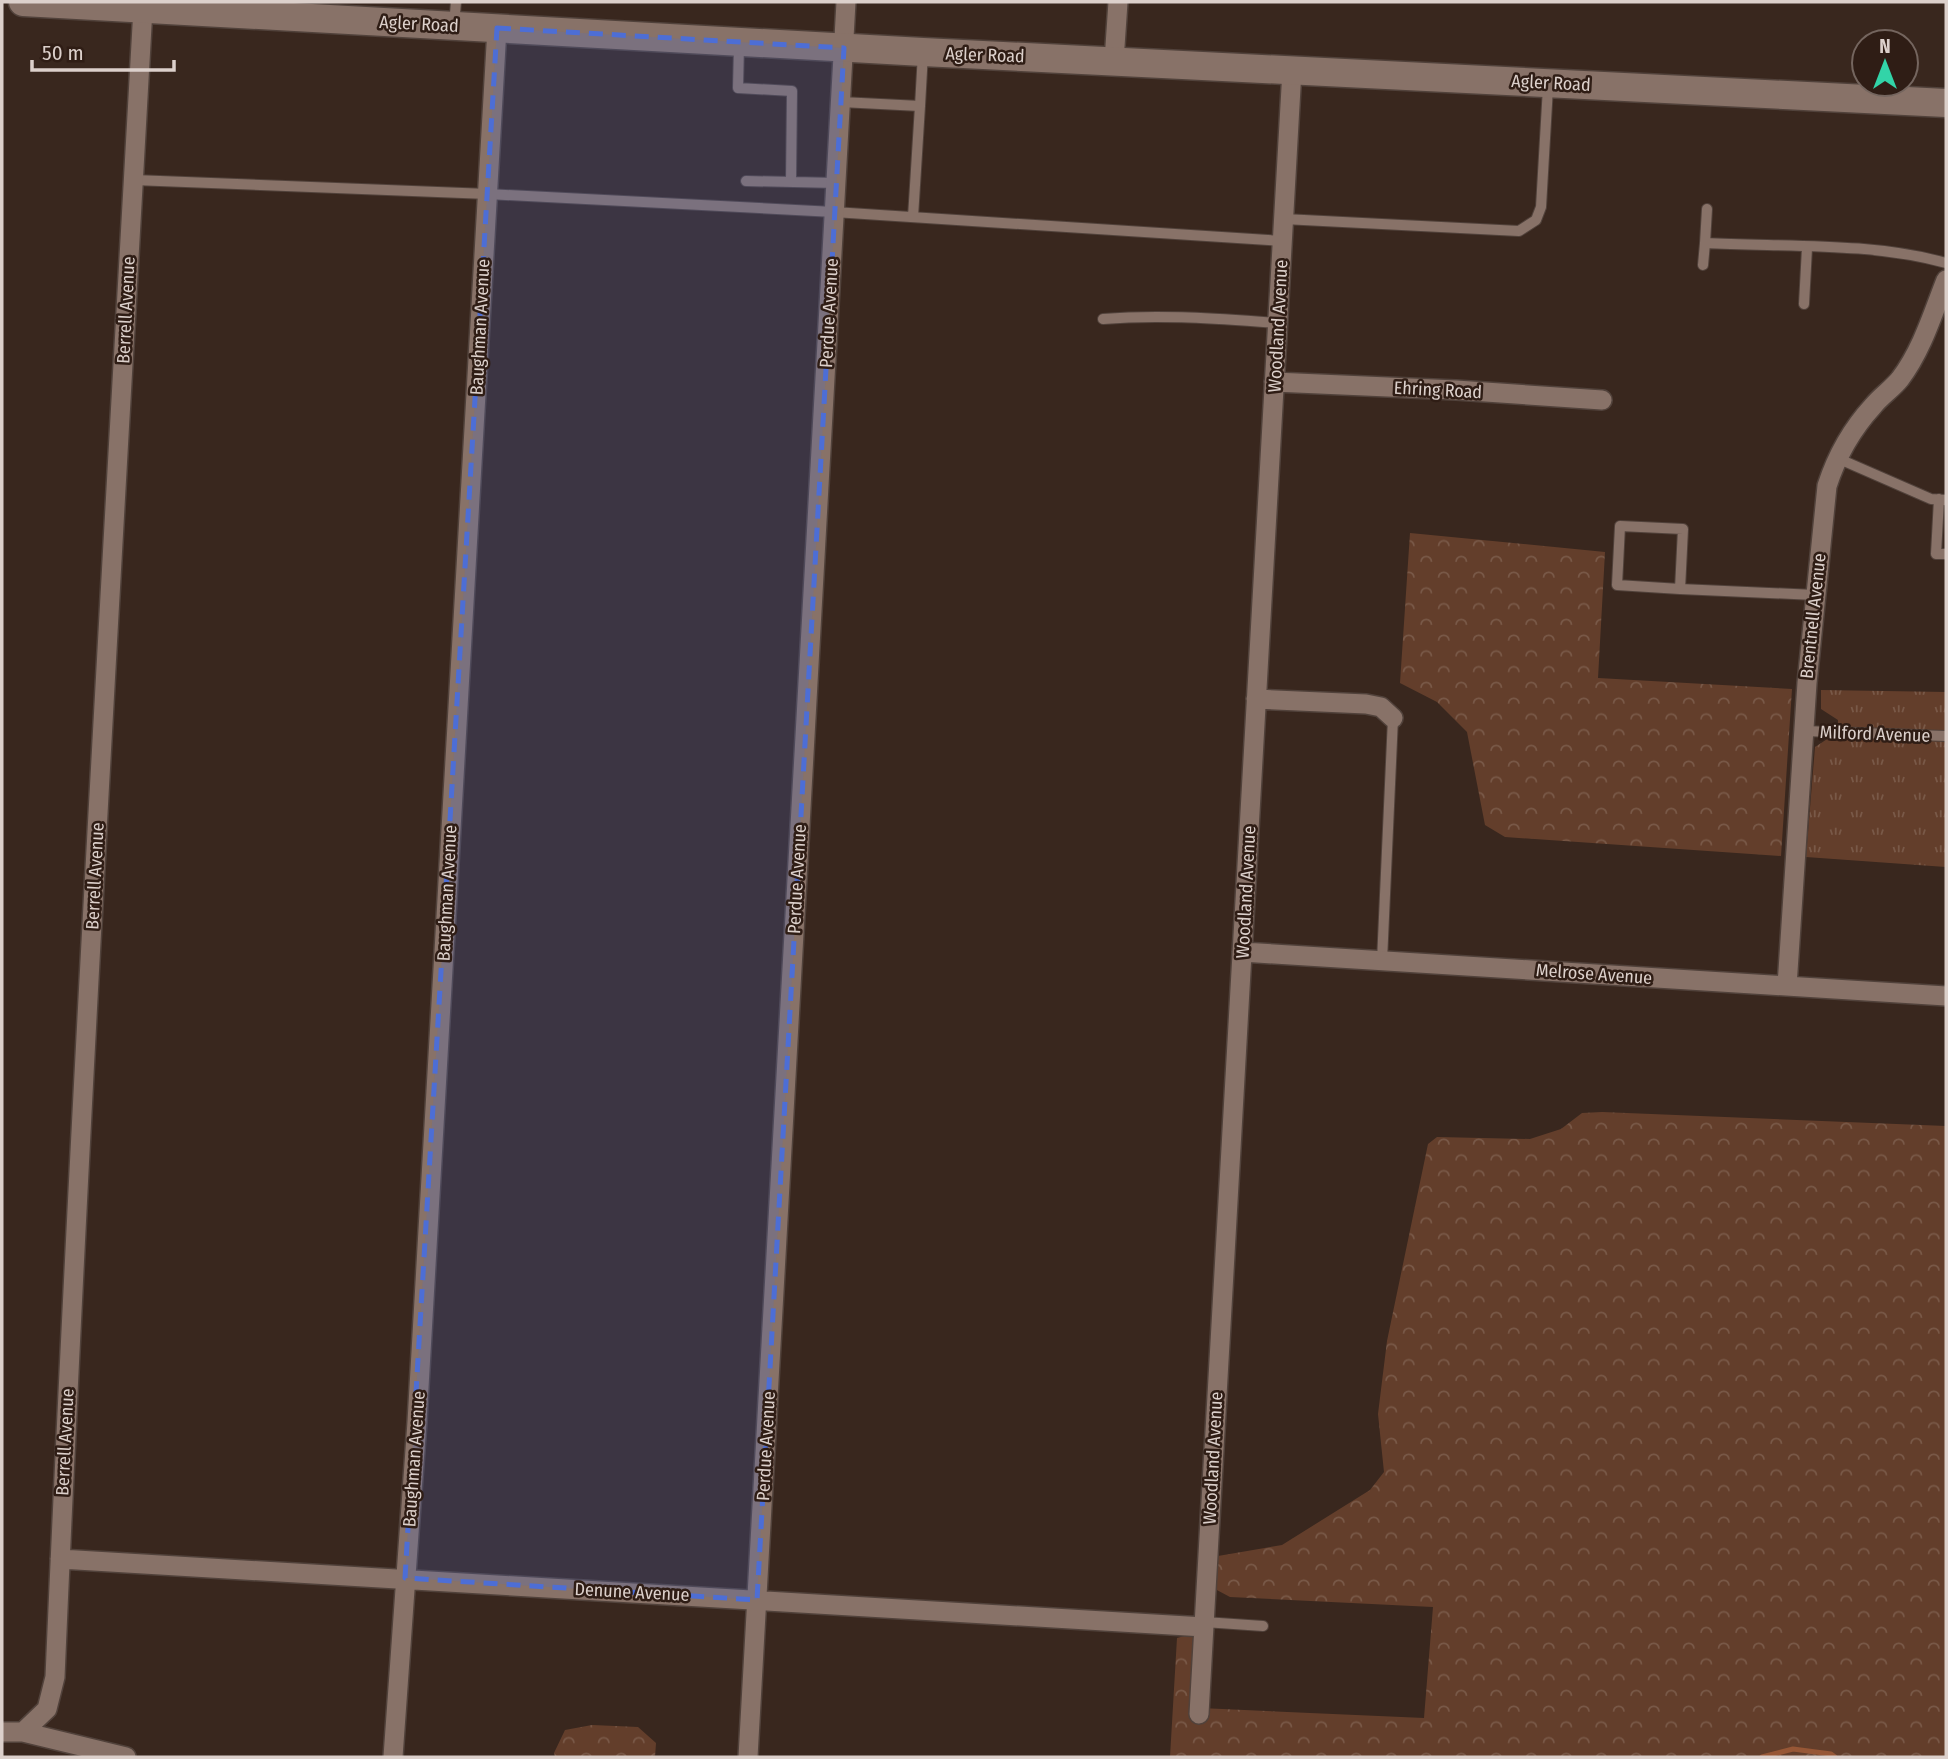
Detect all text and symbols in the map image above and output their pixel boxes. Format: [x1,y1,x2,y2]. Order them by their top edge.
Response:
street label: Agler Road [379,11,459,37]
scale bar [32,28,173,72]
north arrow [1850,28,1920,98]
text: N [1879,35,1891,58]
text: 50 m [42,40,84,66]
street label: Agler Road [945,43,1025,67]
street label: Agler Road [1511,70,1591,96]
street label: Berrell Avenue [112,256,140,364]
street label: Perdue Avenue [815,257,843,368]
street label: Baughman Avenue [465,258,495,396]
street label: Woodland Avenue [1264,259,1292,393]
street label: Ehring Road [1393,377,1483,403]
street label: Brentnell Avenue [1795,552,1831,680]
street label: Milford Avenue [1819,721,1931,747]
street label: Berrell Avenue [81,822,109,930]
street label: Perdue Avenue [783,823,811,934]
street label: Baughman Avenue [432,824,462,962]
street label: Woodland Avenue [1232,825,1260,959]
street label: Melrose Avenue [1535,959,1653,989]
street label: Berrell Avenue [51,1388,79,1496]
street label: Baughman Avenue [398,1390,430,1528]
street label: Perdue Avenue [752,1390,780,1501]
street label: Woodland Avenue [1199,1391,1227,1525]
street label: Denune Avenue [574,1578,690,1606]

